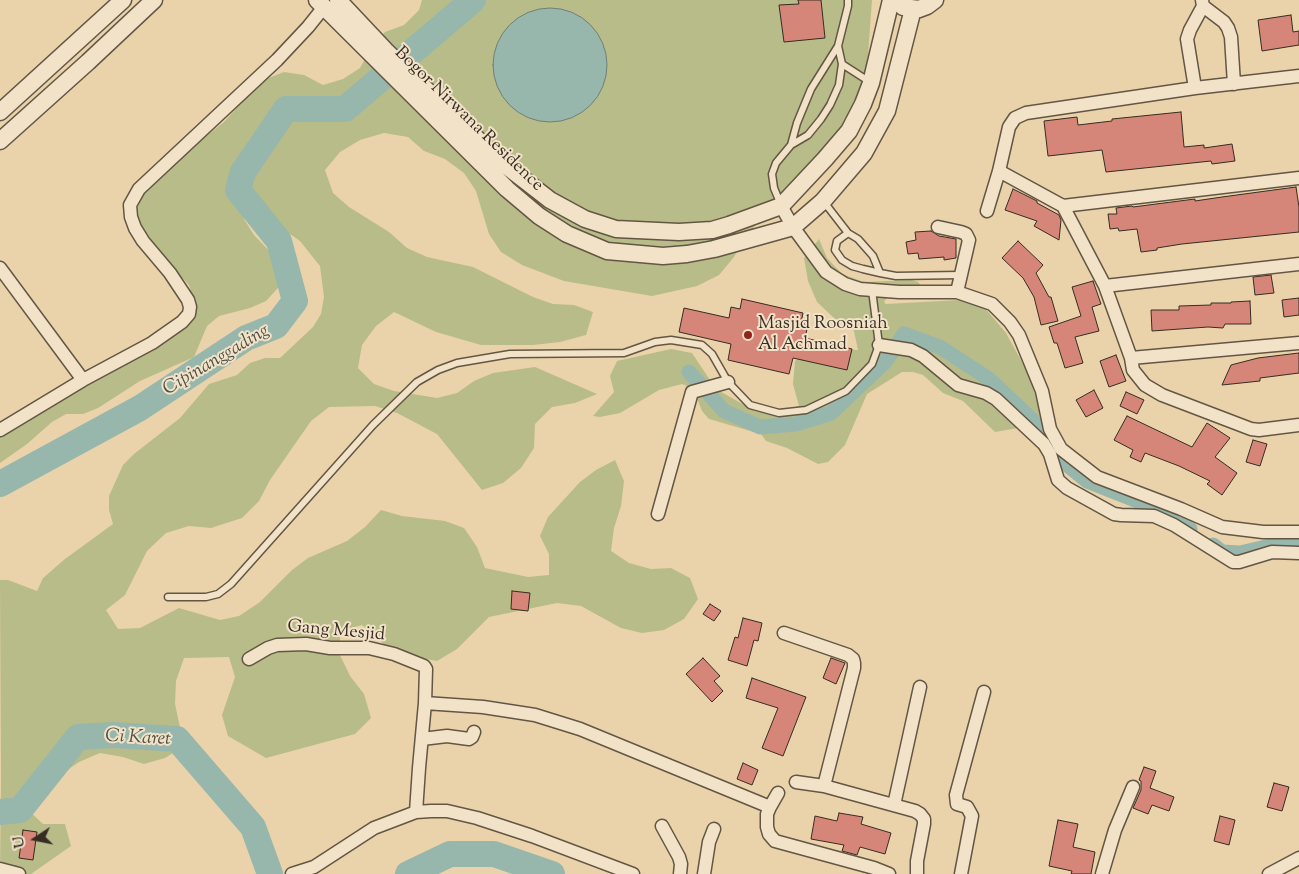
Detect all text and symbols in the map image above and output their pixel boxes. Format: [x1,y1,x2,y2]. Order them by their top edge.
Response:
street label: Bogor Nirwana Residence [389,43,547,197]
place label: Masjid Roosniah Al Achmad [758,314,888,356]
water label: Cipinanggading [160,320,274,402]
marker: Masjid Roosniah Al Achmad [742,329,754,341]
street label: Gang Mesjid [286,617,386,647]
water label: Ci Karet [105,726,171,752]
north arrow [10,814,60,864]
text: U [9,834,31,849]

